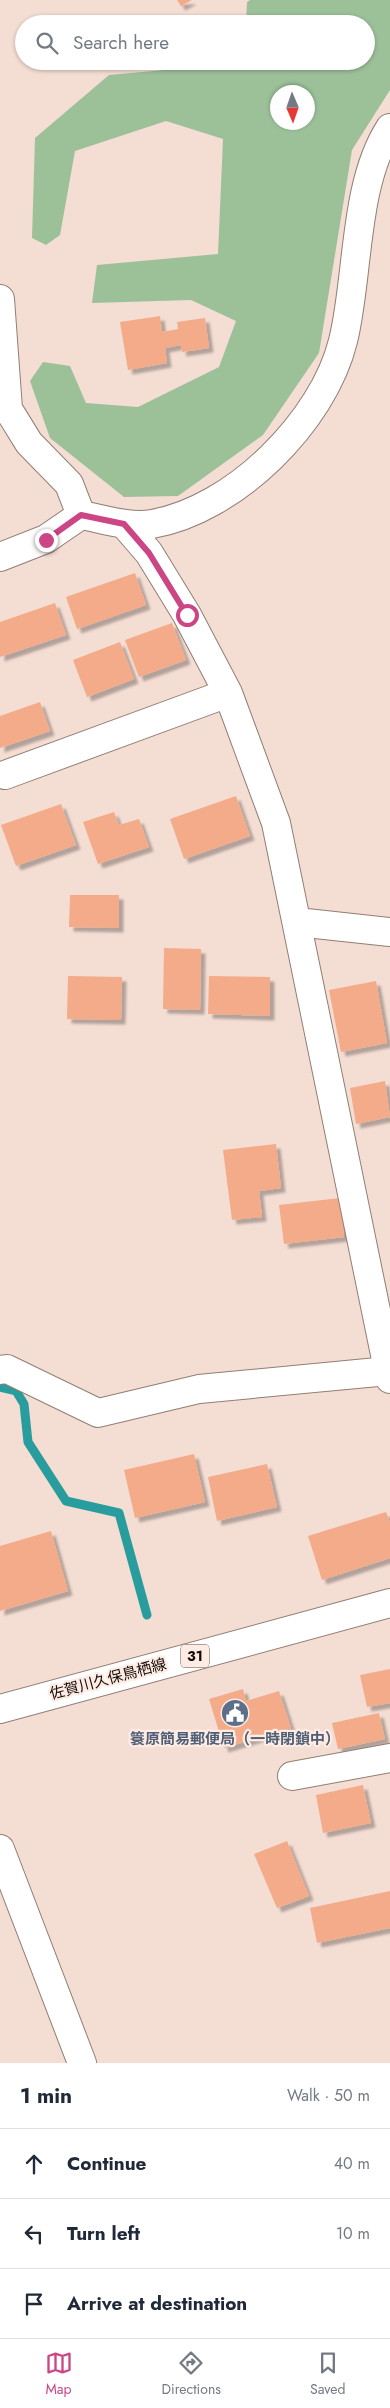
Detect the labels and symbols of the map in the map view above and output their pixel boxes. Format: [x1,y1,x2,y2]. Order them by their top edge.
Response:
north arrow [270,85,315,130]
route end [35,529,58,552]
route start [176,604,199,627]
road number: 31 [181,1644,209,1668]
street label: 佐賀川久保鳥栖線 [47,1653,169,1705]
public building icon: 簑原簡易郵便局（一時閉鎖中） [220,1698,250,1728]
place label: 簑原簡易郵便局（一時閉鎖中） [130,1728,340,1750]

